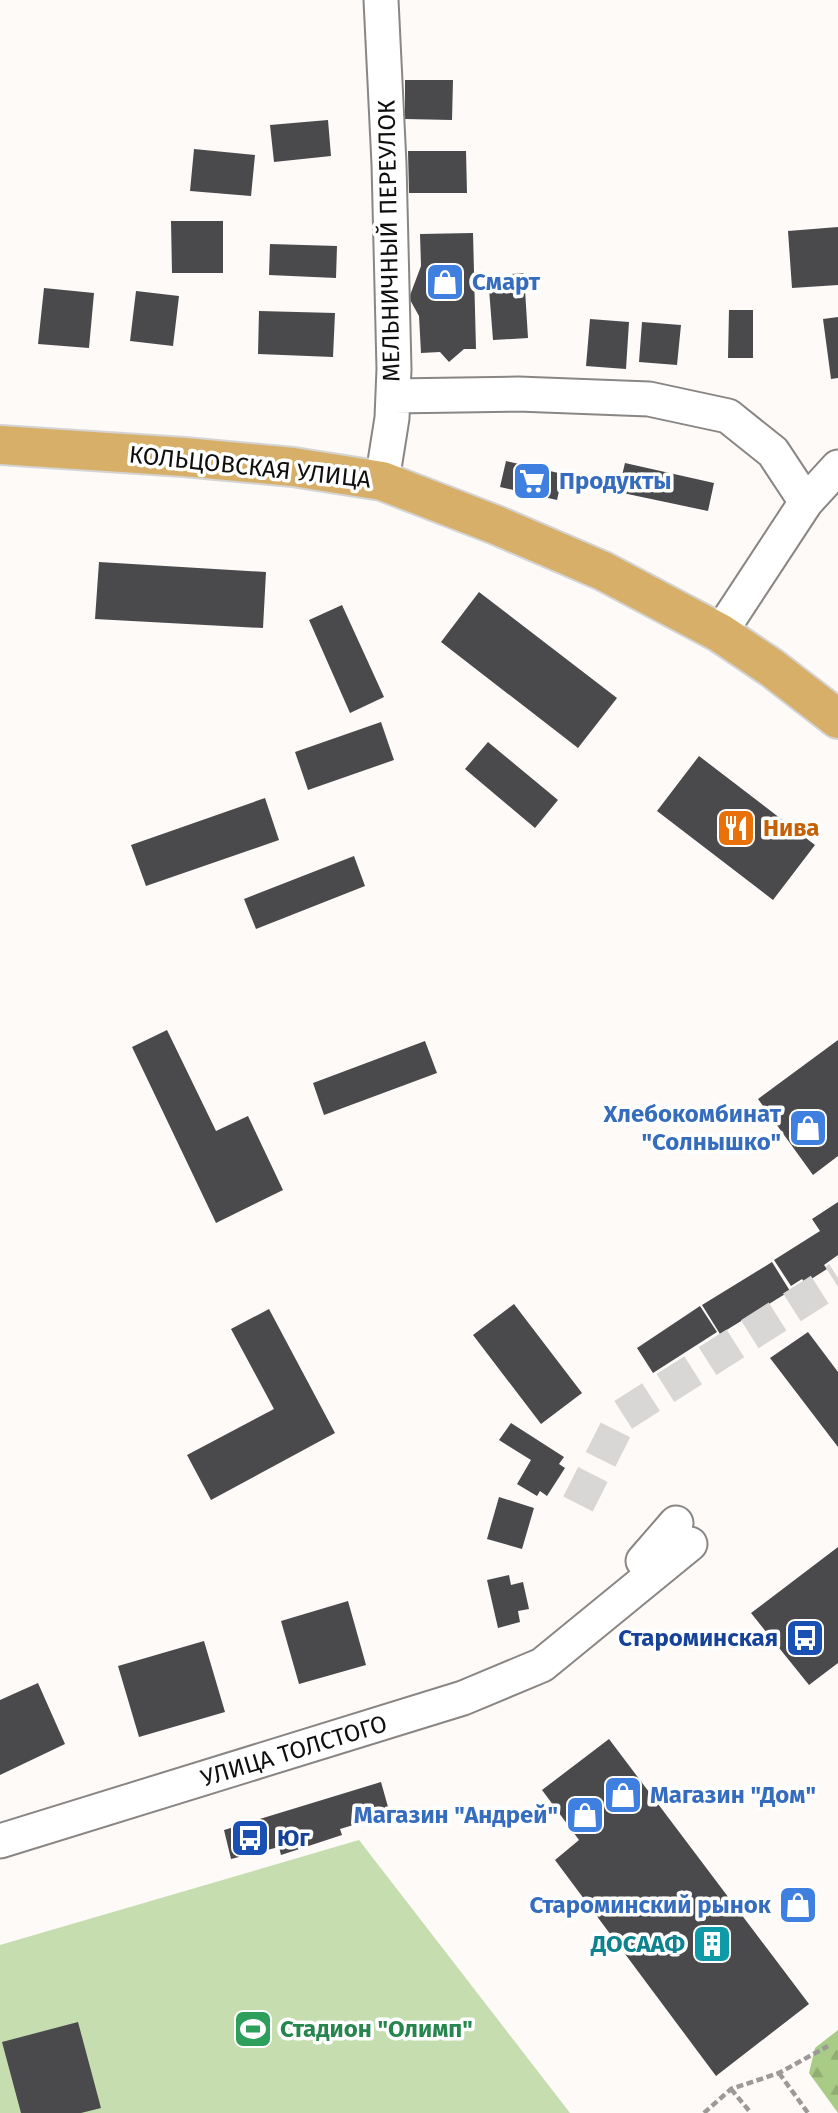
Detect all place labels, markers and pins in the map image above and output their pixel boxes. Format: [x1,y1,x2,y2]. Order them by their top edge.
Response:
shop icon: Смарт [424,261,466,303]
place label: Смарт [472,268,541,296]
supermarket icon: Продукты [511,460,553,502]
place label: Продукты [559,467,672,495]
restaurant icon: Нива [715,807,757,849]
place label: Нива [763,814,819,842]
place label: Хлебокомбинат "Солнышко" [602,1100,782,1156]
shop icon: Хлебокомбинат "Солнышко" [787,1107,829,1149]
bus stop icon: Староминская [784,1617,826,1659]
place label: Староминская [618,1624,778,1652]
shop icon: Магазин "Дом" [602,1774,644,1816]
place label: Магазин "Дом" [650,1781,816,1809]
shop icon: Магазин "Андрей" [564,1794,606,1836]
place label: Магазин "Андрей" [354,1801,558,1829]
bus stop icon: Юг [229,1817,271,1859]
place label: Юг [277,1824,310,1852]
shop icon: Староминский рынок [777,1884,819,1926]
place label: Староминский рынок [529,1891,772,1919]
building icon: ДОСААФ [691,1923,733,1965]
place label: ДОСААФ [590,1930,685,1958]
sports icon: Стадион "Олимп" [232,2008,274,2050]
place label: Стадион "Олимп" [280,2015,473,2043]

